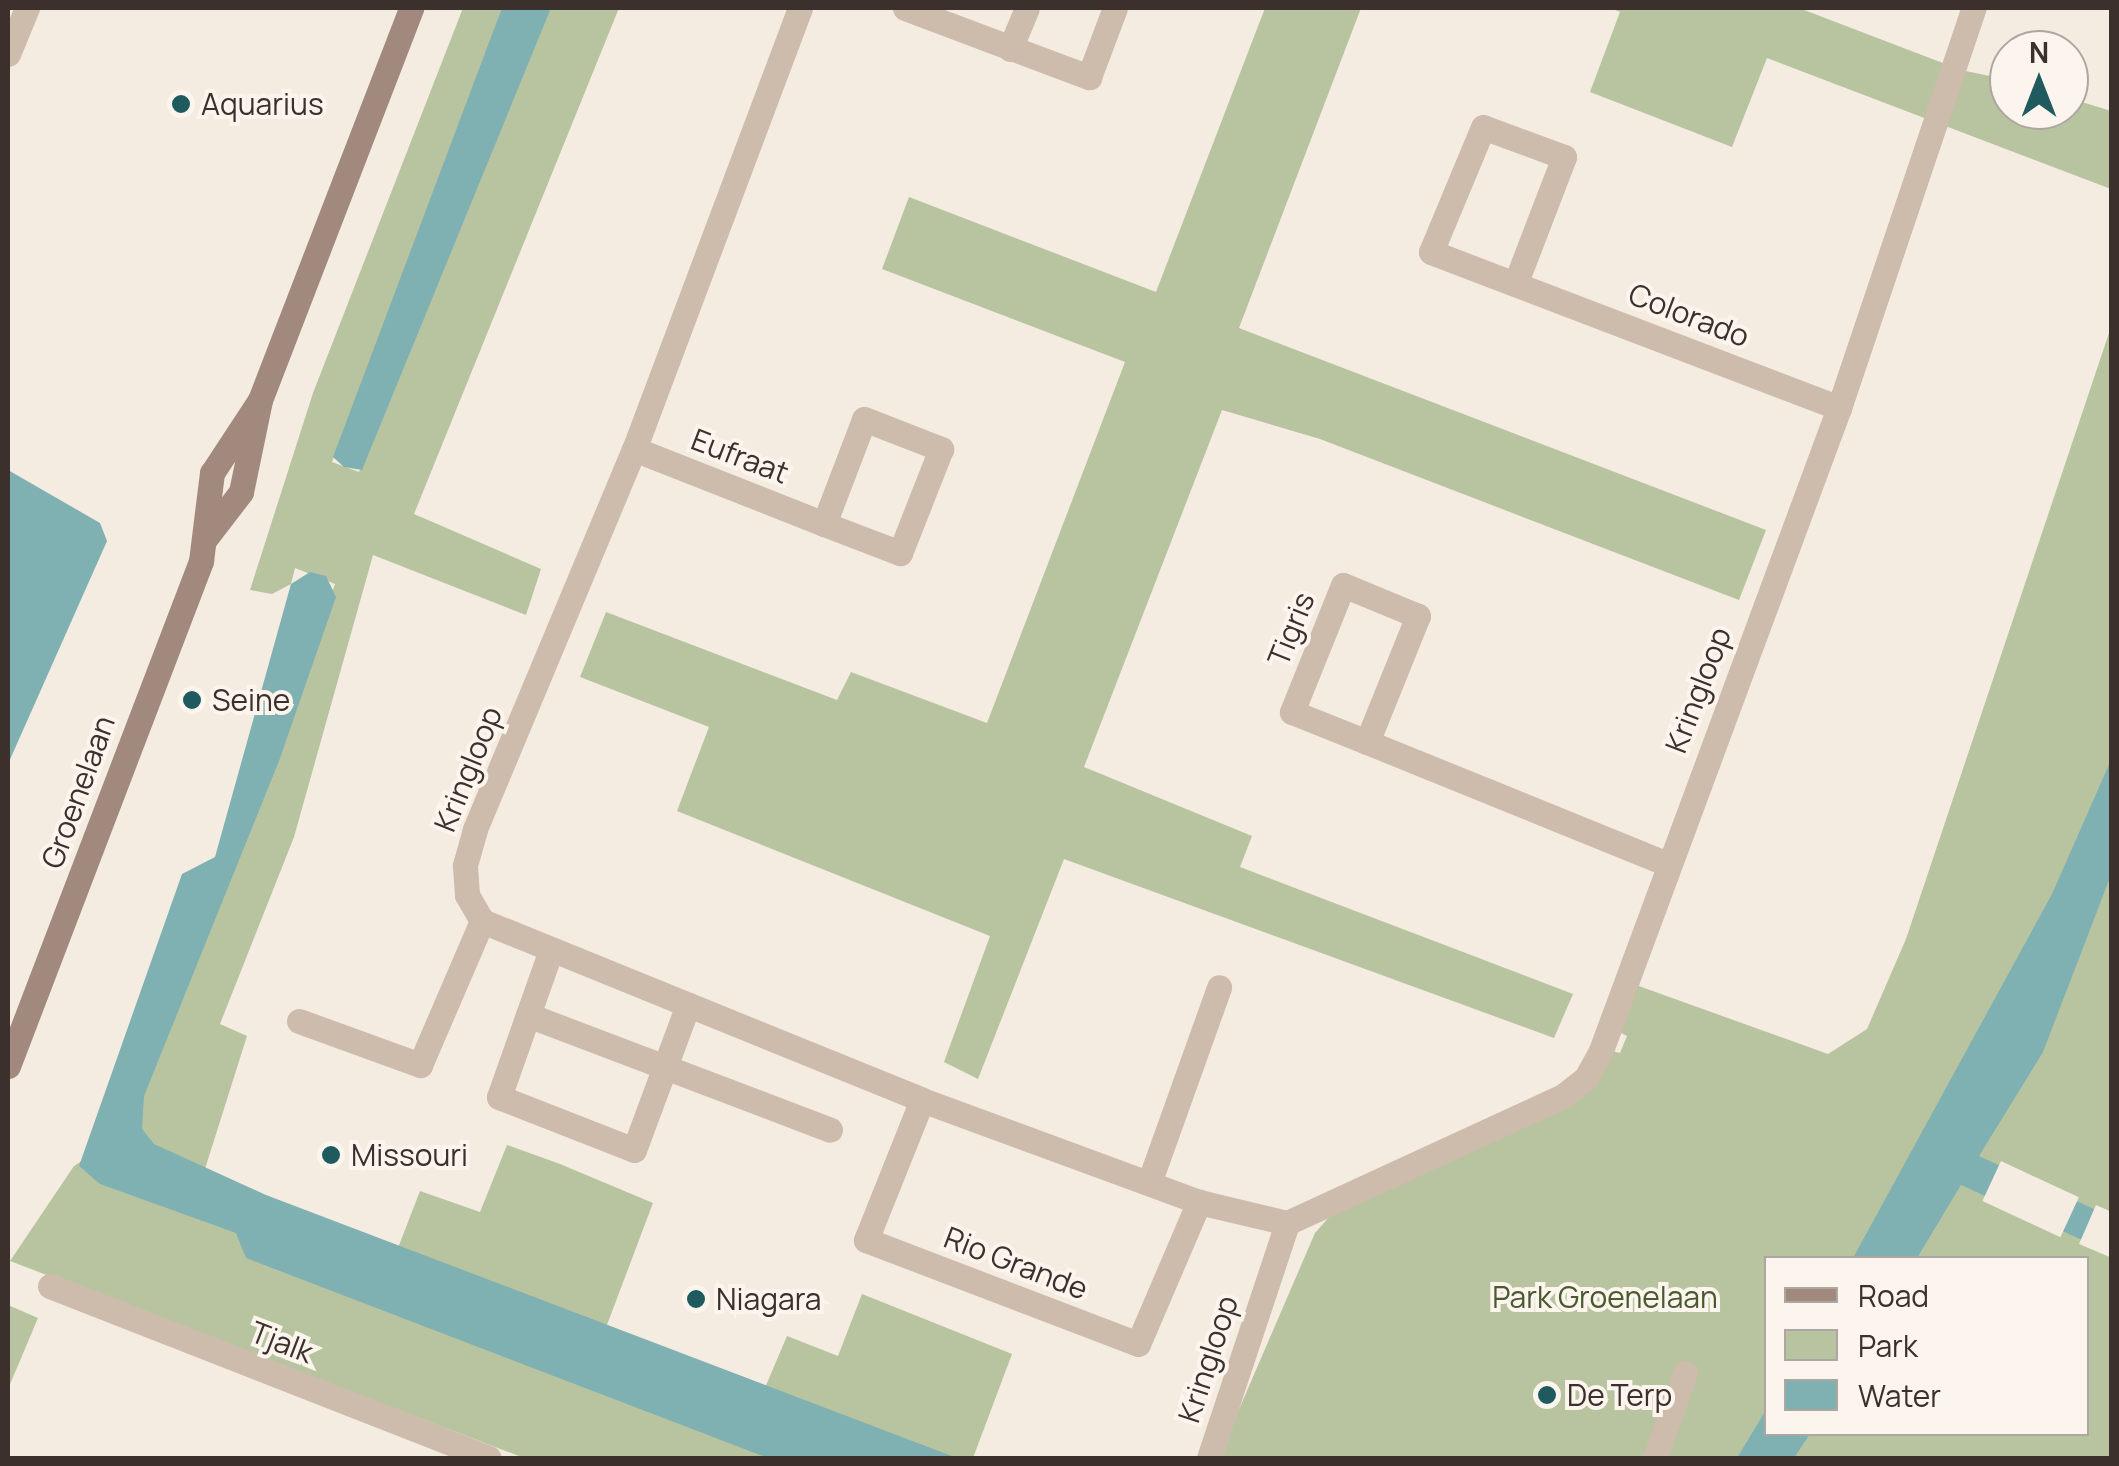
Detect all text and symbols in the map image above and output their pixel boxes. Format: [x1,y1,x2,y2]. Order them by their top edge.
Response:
north arrow [1989,30,2089,130]
text: N [2029,33,2049,71]
place label: Aquarius [201,86,324,122]
marker: Aquarius [170,93,192,115]
street label: Colorado [1624,276,1754,354]
street label: Eufraat [686,421,794,491]
street label: Tigris [1260,587,1322,671]
street label: Kringloop [1658,622,1738,758]
place label: Seine [212,682,290,718]
marker: Seine [181,689,203,711]
street label: Kringloop [427,701,509,837]
street label: Groenelaan [34,711,122,873]
place label: Missouri [351,1137,468,1173]
marker: Missouri [320,1144,342,1166]
street label: Rio Grande [939,1219,1093,1307]
legend [1764,1256,2089,1436]
text: Road [1858,1275,1929,1316]
park label: Park Groenelaan [1492,1279,1718,1315]
place label: Niagara [716,1281,822,1317]
marker: Niagara [685,1288,707,1310]
street label: Kringloop [1171,1291,1245,1427]
street label: Tjalk [246,1314,318,1370]
text: Park [1858,1325,1918,1366]
text: Water [1858,1375,1941,1416]
place label: De Terp [1567,1377,1672,1413]
marker: De Terp [1536,1384,1558,1406]

